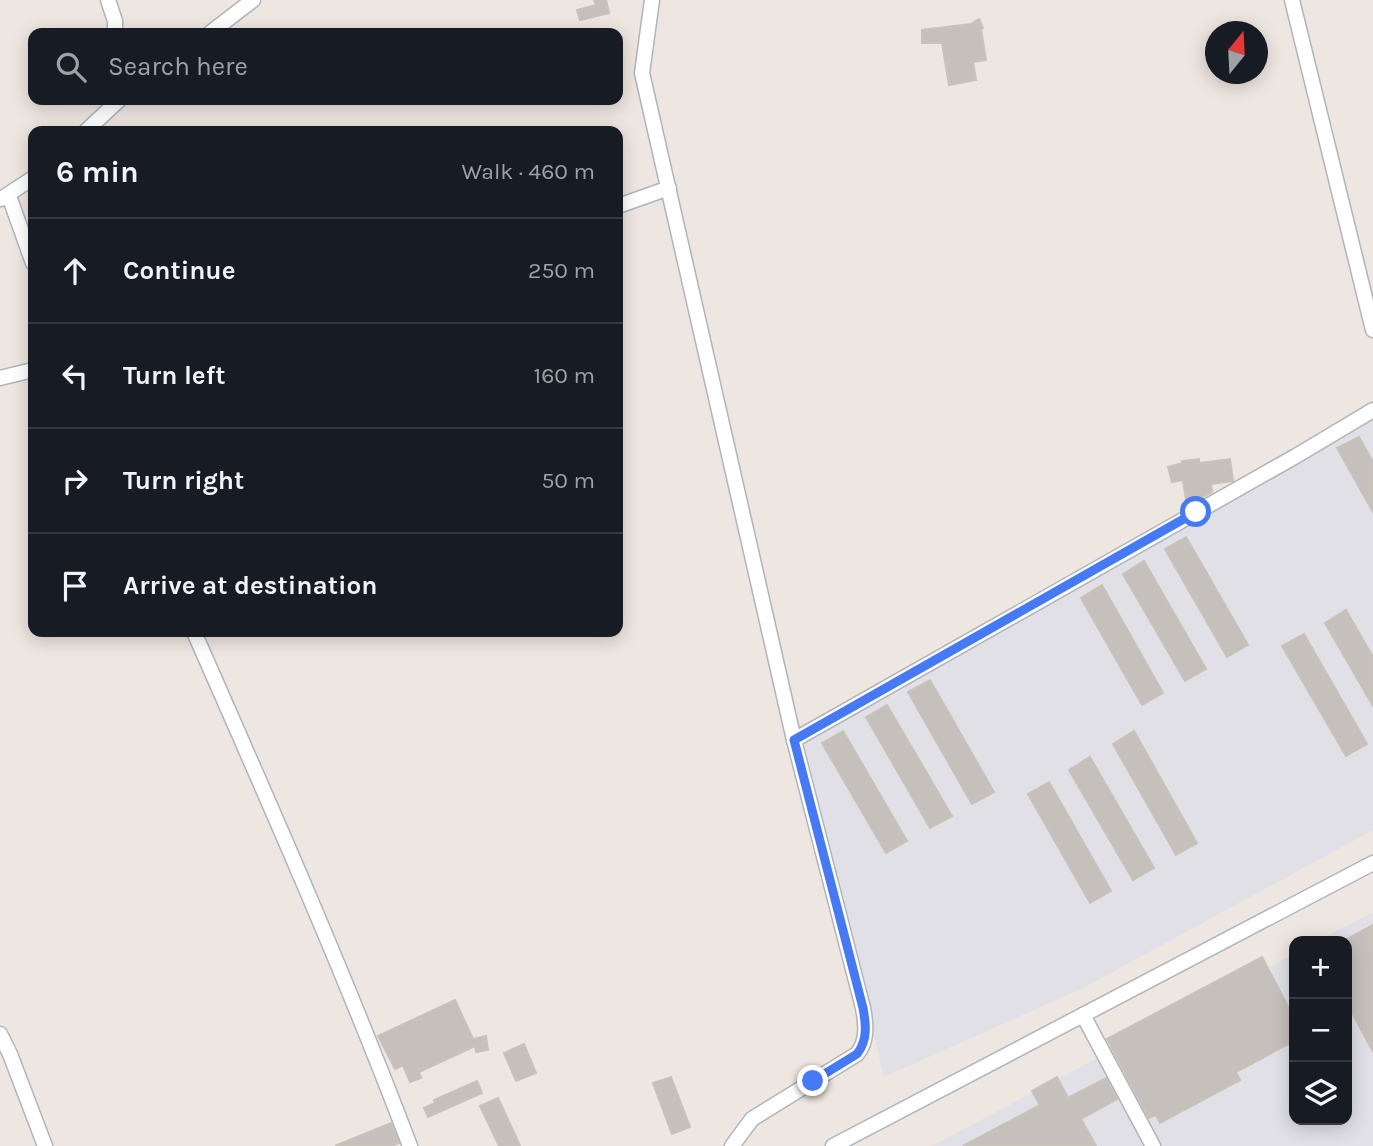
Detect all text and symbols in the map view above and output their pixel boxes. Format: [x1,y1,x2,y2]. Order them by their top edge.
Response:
north arrow [1205,21,1268,84]
search box [28,28,623,105]
icon: search [52,48,90,86]
text: Search here [108,51,248,82]
text: 6 min [56,154,139,190]
text: Walk · 460 m [461,158,595,185]
icon: ahead [56,252,94,290]
text: Continue [123,255,235,286]
text: 250 m [528,257,595,284]
icon: left [56,357,94,395]
text: Turn left [123,360,225,391]
text: 160 m [534,362,595,389]
icon: right [56,462,94,500]
text: Turn right [123,465,244,496]
text: 50 m [541,467,595,494]
route start [1180,496,1211,527]
icon: arrive [56,567,94,605]
text: Arrive at destination [123,570,377,601]
map controls [1289,936,1352,1125]
button: + [1289,936,1352,999]
button: − [1289,999,1352,1062]
button: layers [1289,1062,1352,1125]
route end [797,1065,828,1096]

